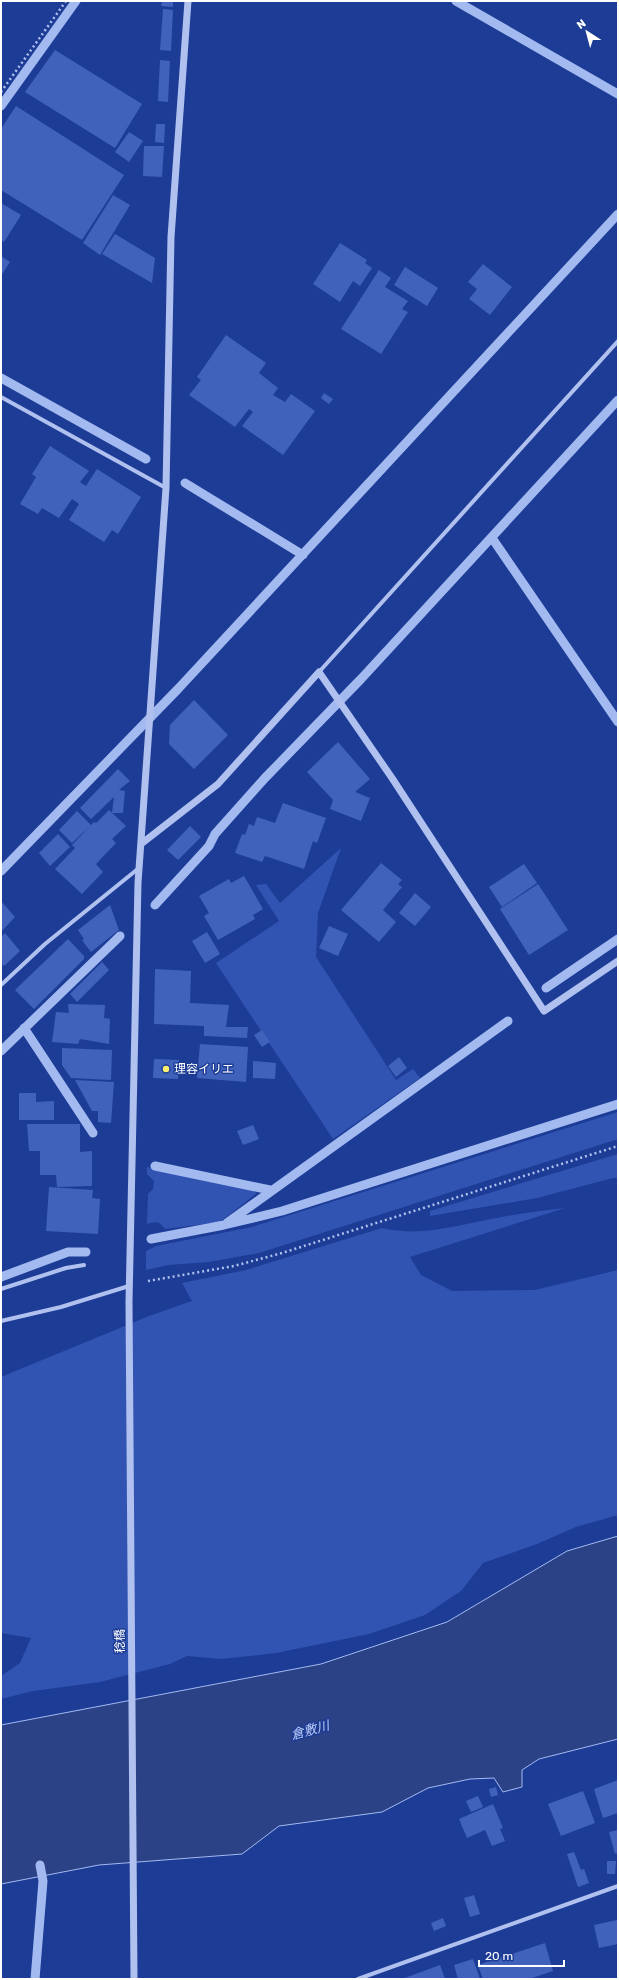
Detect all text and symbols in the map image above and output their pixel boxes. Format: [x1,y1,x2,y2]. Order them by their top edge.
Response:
north arrow [567,12,607,52]
text: N [574,17,589,32]
place label: 理容イリエ [174,1062,234,1076]
marker: 理容イリエ [161,1064,171,1074]
street label: 稔橋 [113,1629,127,1653]
water label: 倉敷川 [289,1717,333,1742]
scale bar [479,1942,564,1968]
text: 20 m [485,1949,513,1963]

